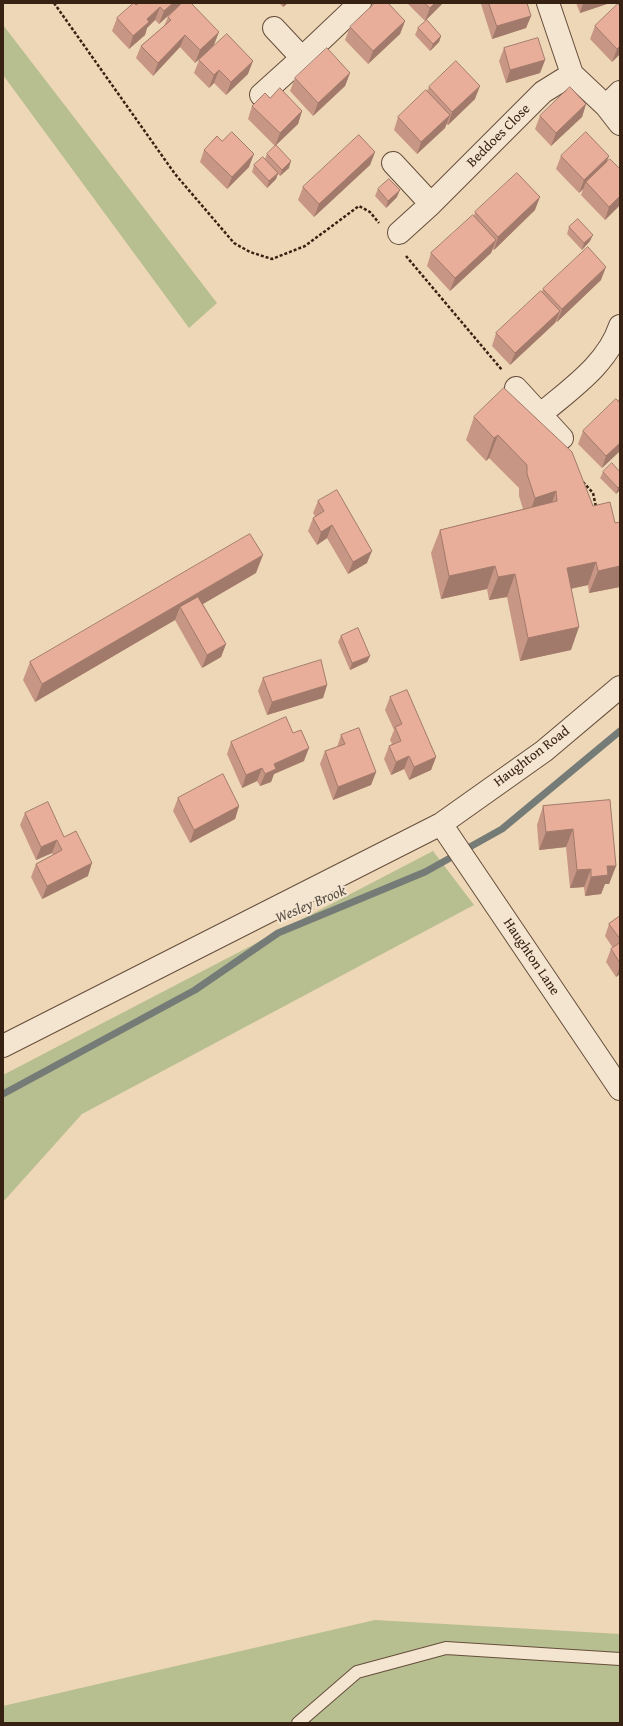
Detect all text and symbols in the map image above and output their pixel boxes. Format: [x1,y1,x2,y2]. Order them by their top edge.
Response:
street label: Beddoes Close [464,101,534,171]
street label: Haughton Road [491,723,573,791]
water label: Wesley Brook [273,882,349,928]
street label: Haughton Lane [499,915,563,999]

